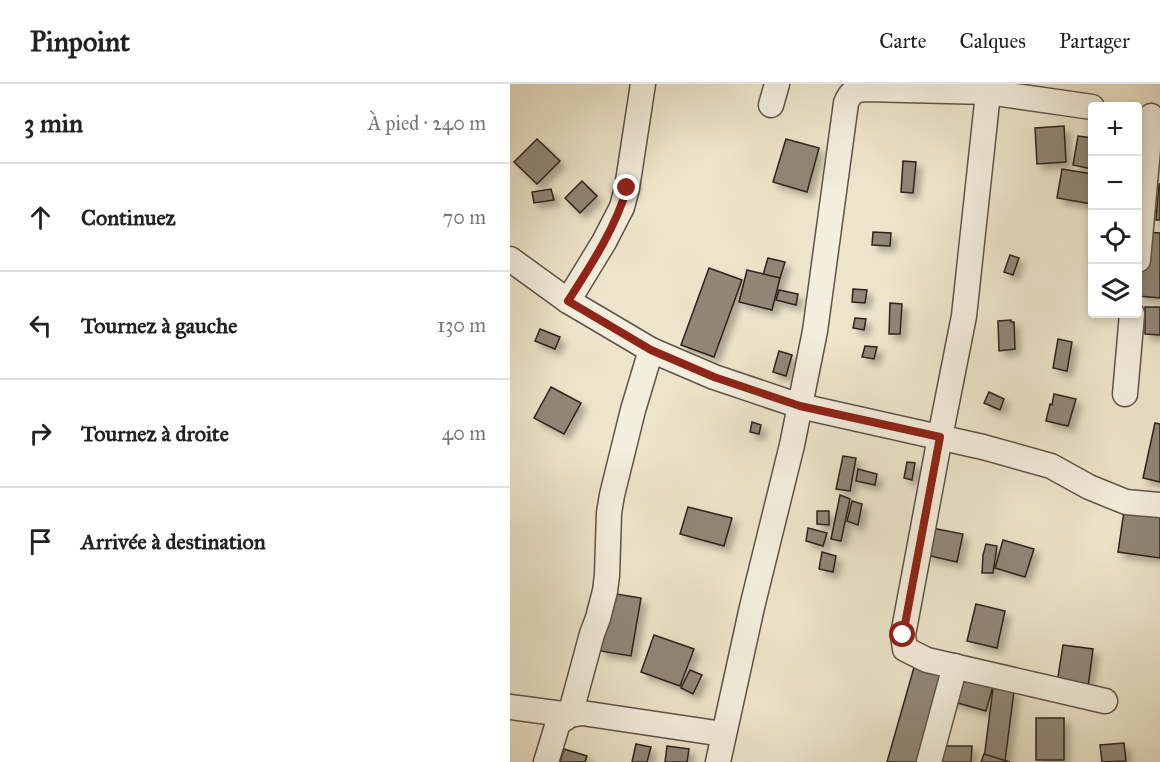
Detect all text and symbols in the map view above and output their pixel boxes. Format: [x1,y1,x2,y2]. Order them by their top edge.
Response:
text: Pinpoint [30,24,130,59]
text: Carte [879,28,926,54]
text: Calques [959,28,1026,54]
text: Partager [1059,28,1130,54]
map controls [1088,102,1142,318]
button: + [1088,102,1142,156]
text: 3 min [24,107,83,139]
text: À pied · 240 m [368,111,486,135]
button: − [1088,156,1142,210]
route end [613,174,639,200]
icon: ahead [24,201,57,234]
text: Continuez [81,204,176,231]
text: 70 m [443,205,486,229]
button: locate [1088,210,1142,264]
button: layers [1088,264,1142,318]
icon: left [24,309,57,342]
text: Tournez à gauche [81,312,237,339]
text: 130 m [437,313,486,337]
icon: right [24,417,57,450]
text: Tournez à droite [81,420,229,447]
text: 40 m [442,421,486,445]
icon: arrive [24,525,57,558]
text: Arrivée à destination [81,528,266,555]
route start [889,621,915,647]

